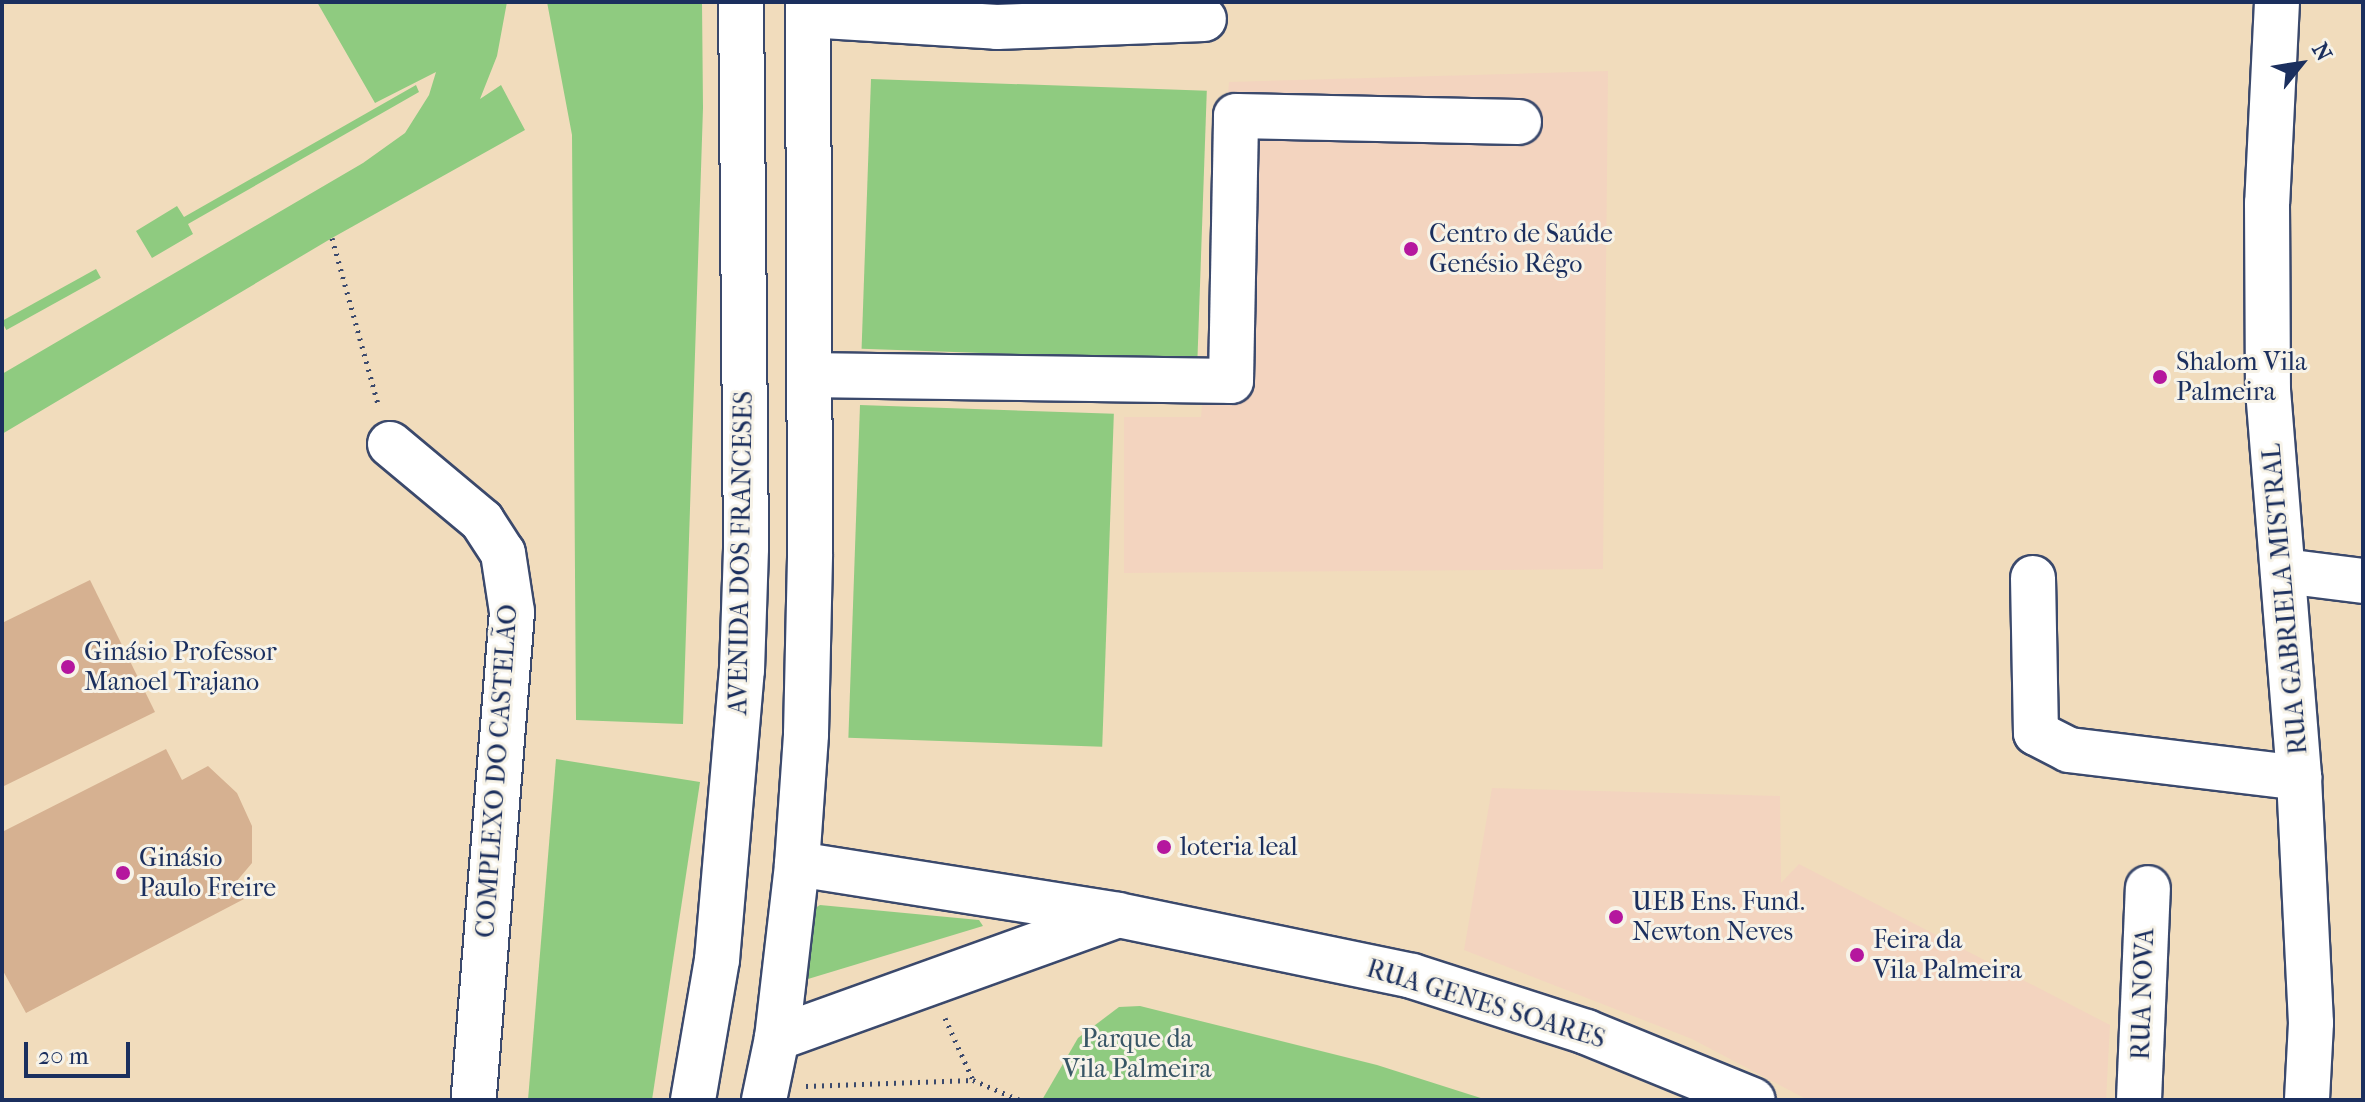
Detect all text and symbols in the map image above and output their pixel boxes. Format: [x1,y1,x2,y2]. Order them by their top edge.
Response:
north arrow [2261,24,2341,104]
text: N [2306,38,2337,66]
place label: Centro de Saúde Genésio Rêgo [1429,218,1613,280]
marker: Centro de Saúde Genésio Rêgo [1400,238,1422,260]
place label: Shalom Vila Palmeira [2176,346,2307,408]
marker: Shalom Vila Palmeira [2151,368,2169,386]
street label: AVENIDA DOS FRANCESES [723,391,759,715]
street label: RUA GABRIELA MISTRAL [2256,442,2314,756]
street label: COMPLEXO DO CASTELÃO [470,603,524,939]
place label: Ginásio Professor Manoel Trajano [84,636,277,698]
marker: Ginásio Professor Manoel Trajano [59,658,77,676]
place label: loteria leal [1180,831,1298,863]
marker: loteria leal [1155,838,1173,856]
place label: Ginásio Paulo Freire [139,842,276,904]
marker: Ginásio Paulo Freire [114,864,132,882]
place label: UEB Ens. Fund. Newton Neves [1632,886,1805,948]
marker: UEB Ens. Fund. Newton Neves [1607,908,1625,926]
place label: Feira da Vila Palmeira [1873,924,2022,986]
street label: RUA NOVA [2125,927,2161,1061]
marker: Feira da Vila Palmeira [1848,946,1866,964]
street label: RUA GENES SOARES [1363,953,1609,1055]
park label: Parque da Vila Palmeira [1062,1023,1212,1084]
scale bar [28,1026,134,1076]
text: 20 m [38,1042,89,1070]

